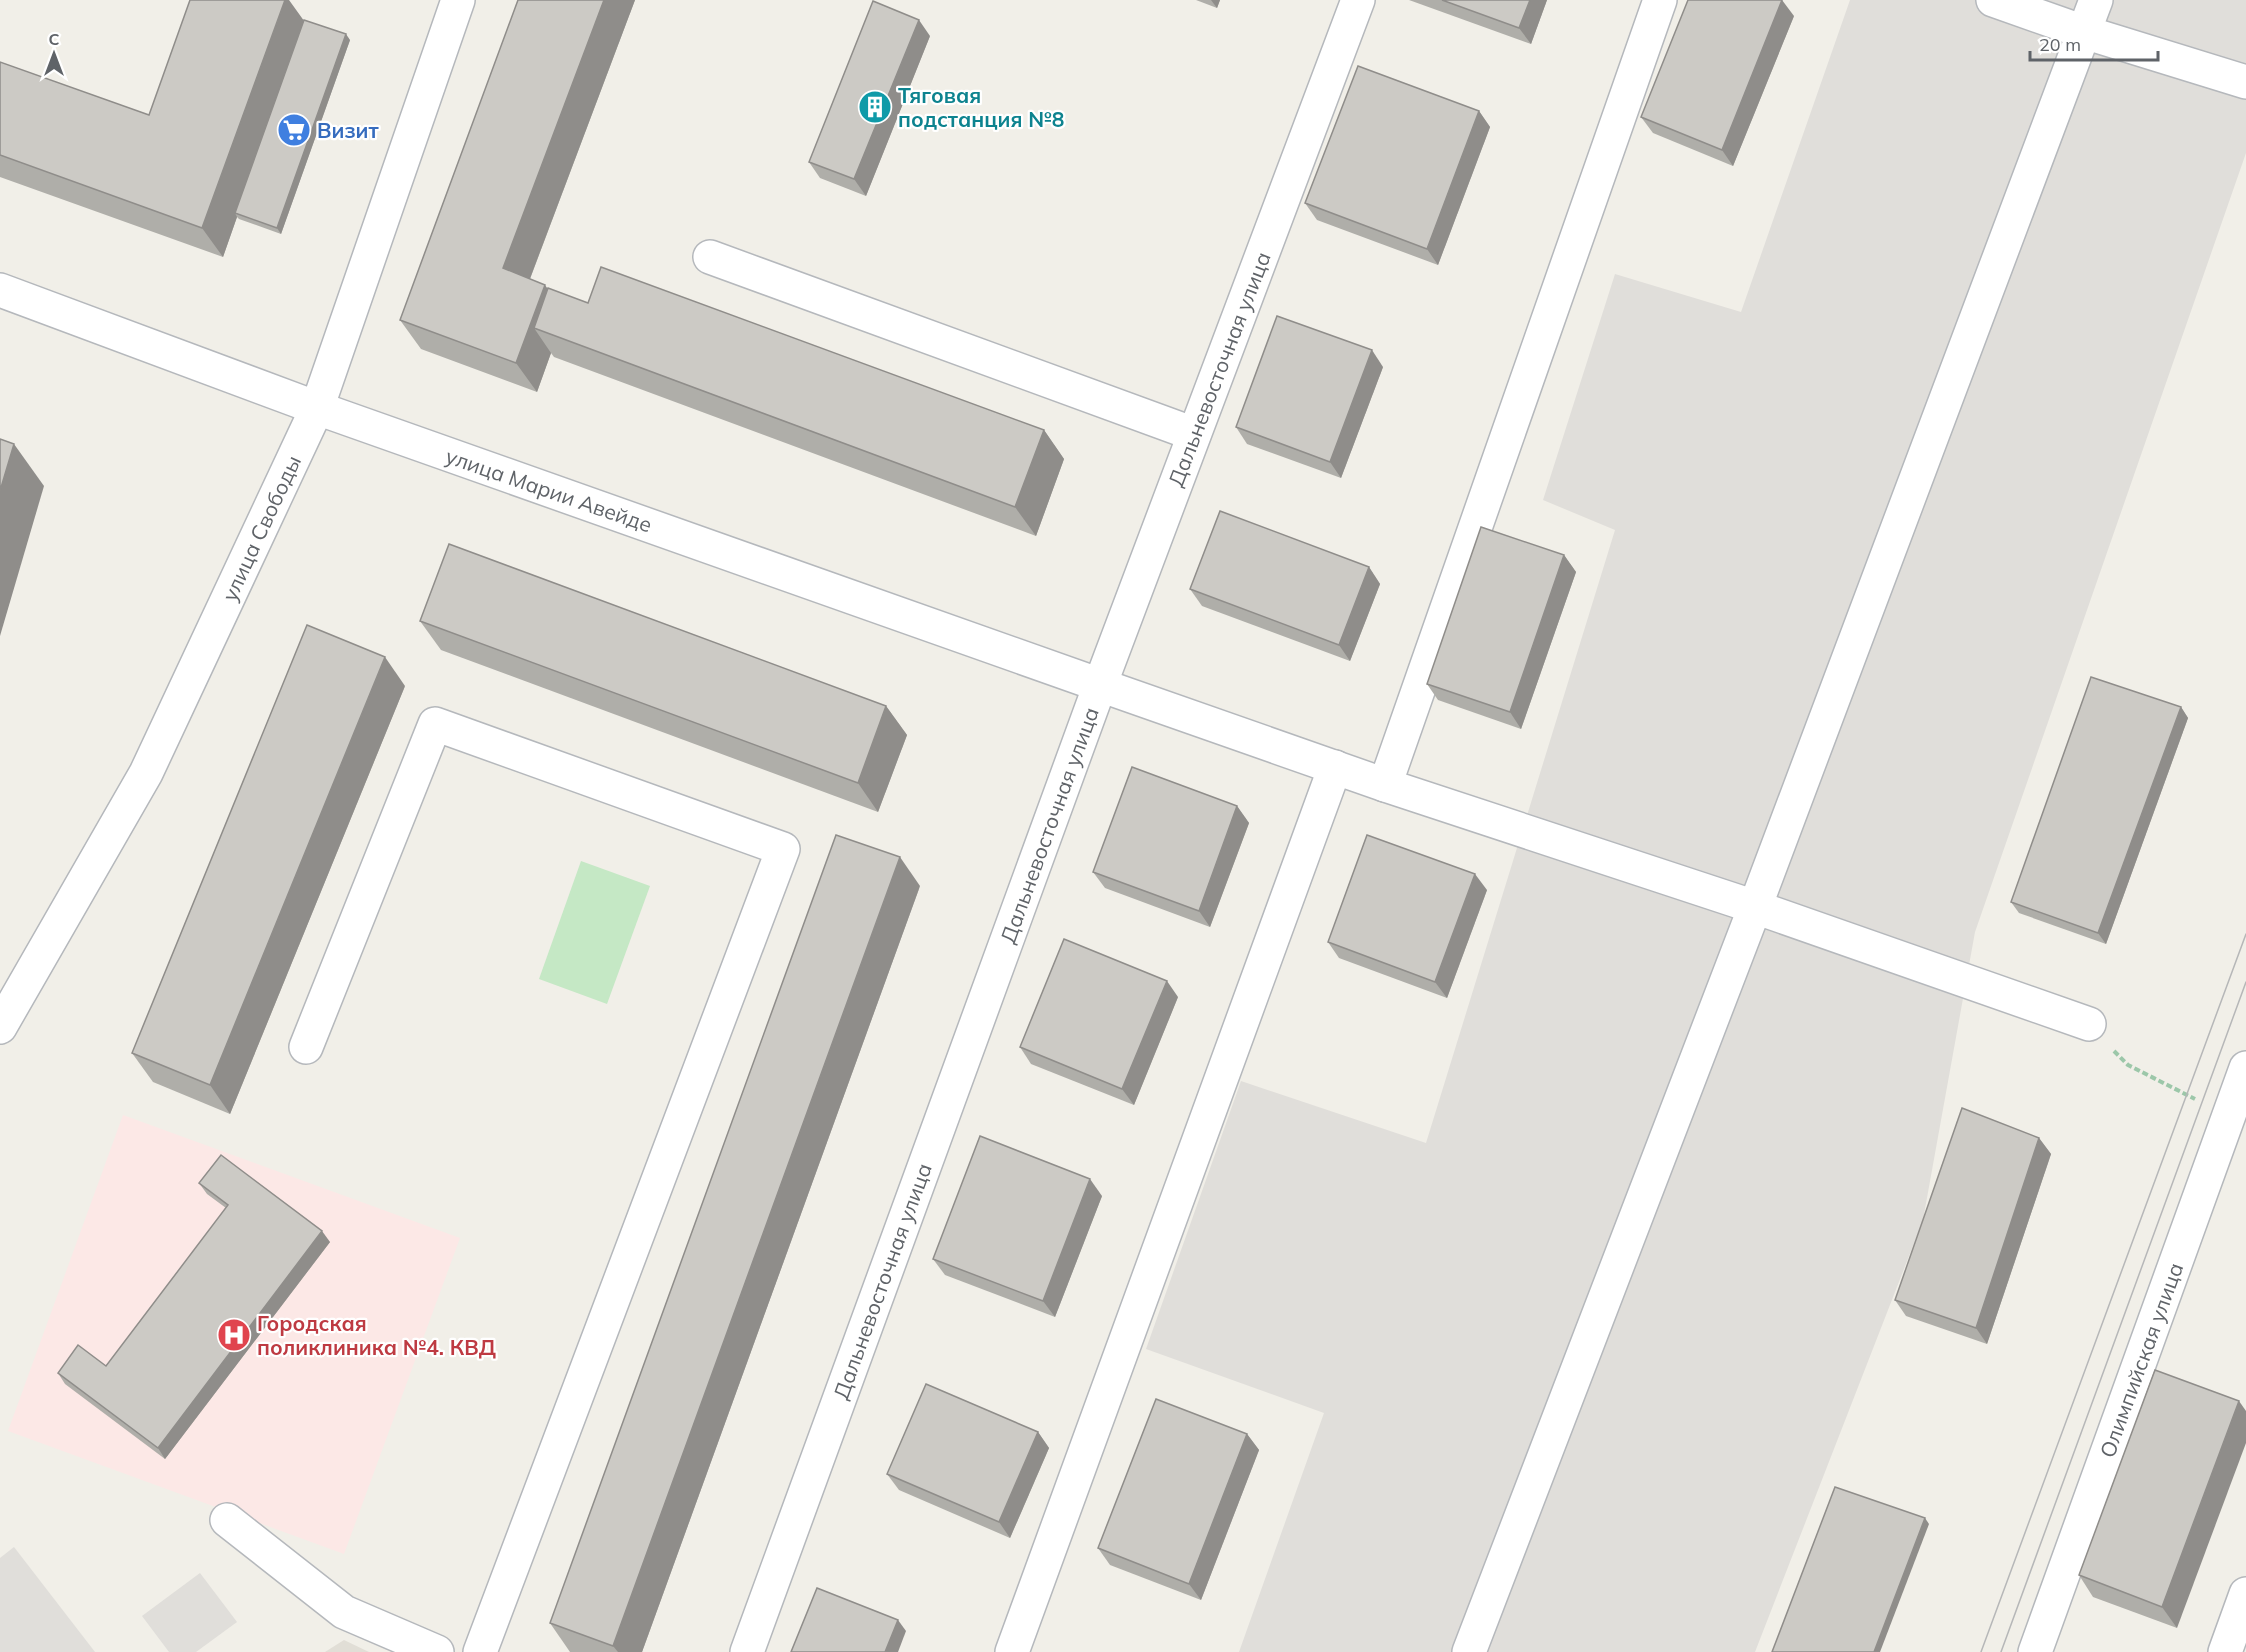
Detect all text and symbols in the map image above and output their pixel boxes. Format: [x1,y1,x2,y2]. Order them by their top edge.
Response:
north arrow [24,24,84,84]
scale bar [2030,24,2158,62]
text: С [49,29,60,49]
text: 20 m [2039,33,2081,56]
place label: Тяговая подстанция №8 [898,82,1064,132]
building icon: Тяговая подстанция №8 [857,89,893,125]
supermarket icon: Визит [276,112,312,148]
place label: Визит [317,117,379,143]
street label: Дальневосточная улица [1162,248,1276,490]
street label: улица Марии Авейде [442,442,656,538]
street label: улица Свободы [216,451,306,605]
street label: Дальневосточная улица [994,703,1104,947]
street label: Дальневосточная улица [827,1159,937,1403]
street label: Олимпийская улица [2094,1259,2188,1461]
place label: Городская поликлиника №4. КВД [257,1310,496,1360]
hospital icon: Городская поликлиника №4. КВД [216,1317,252,1353]

